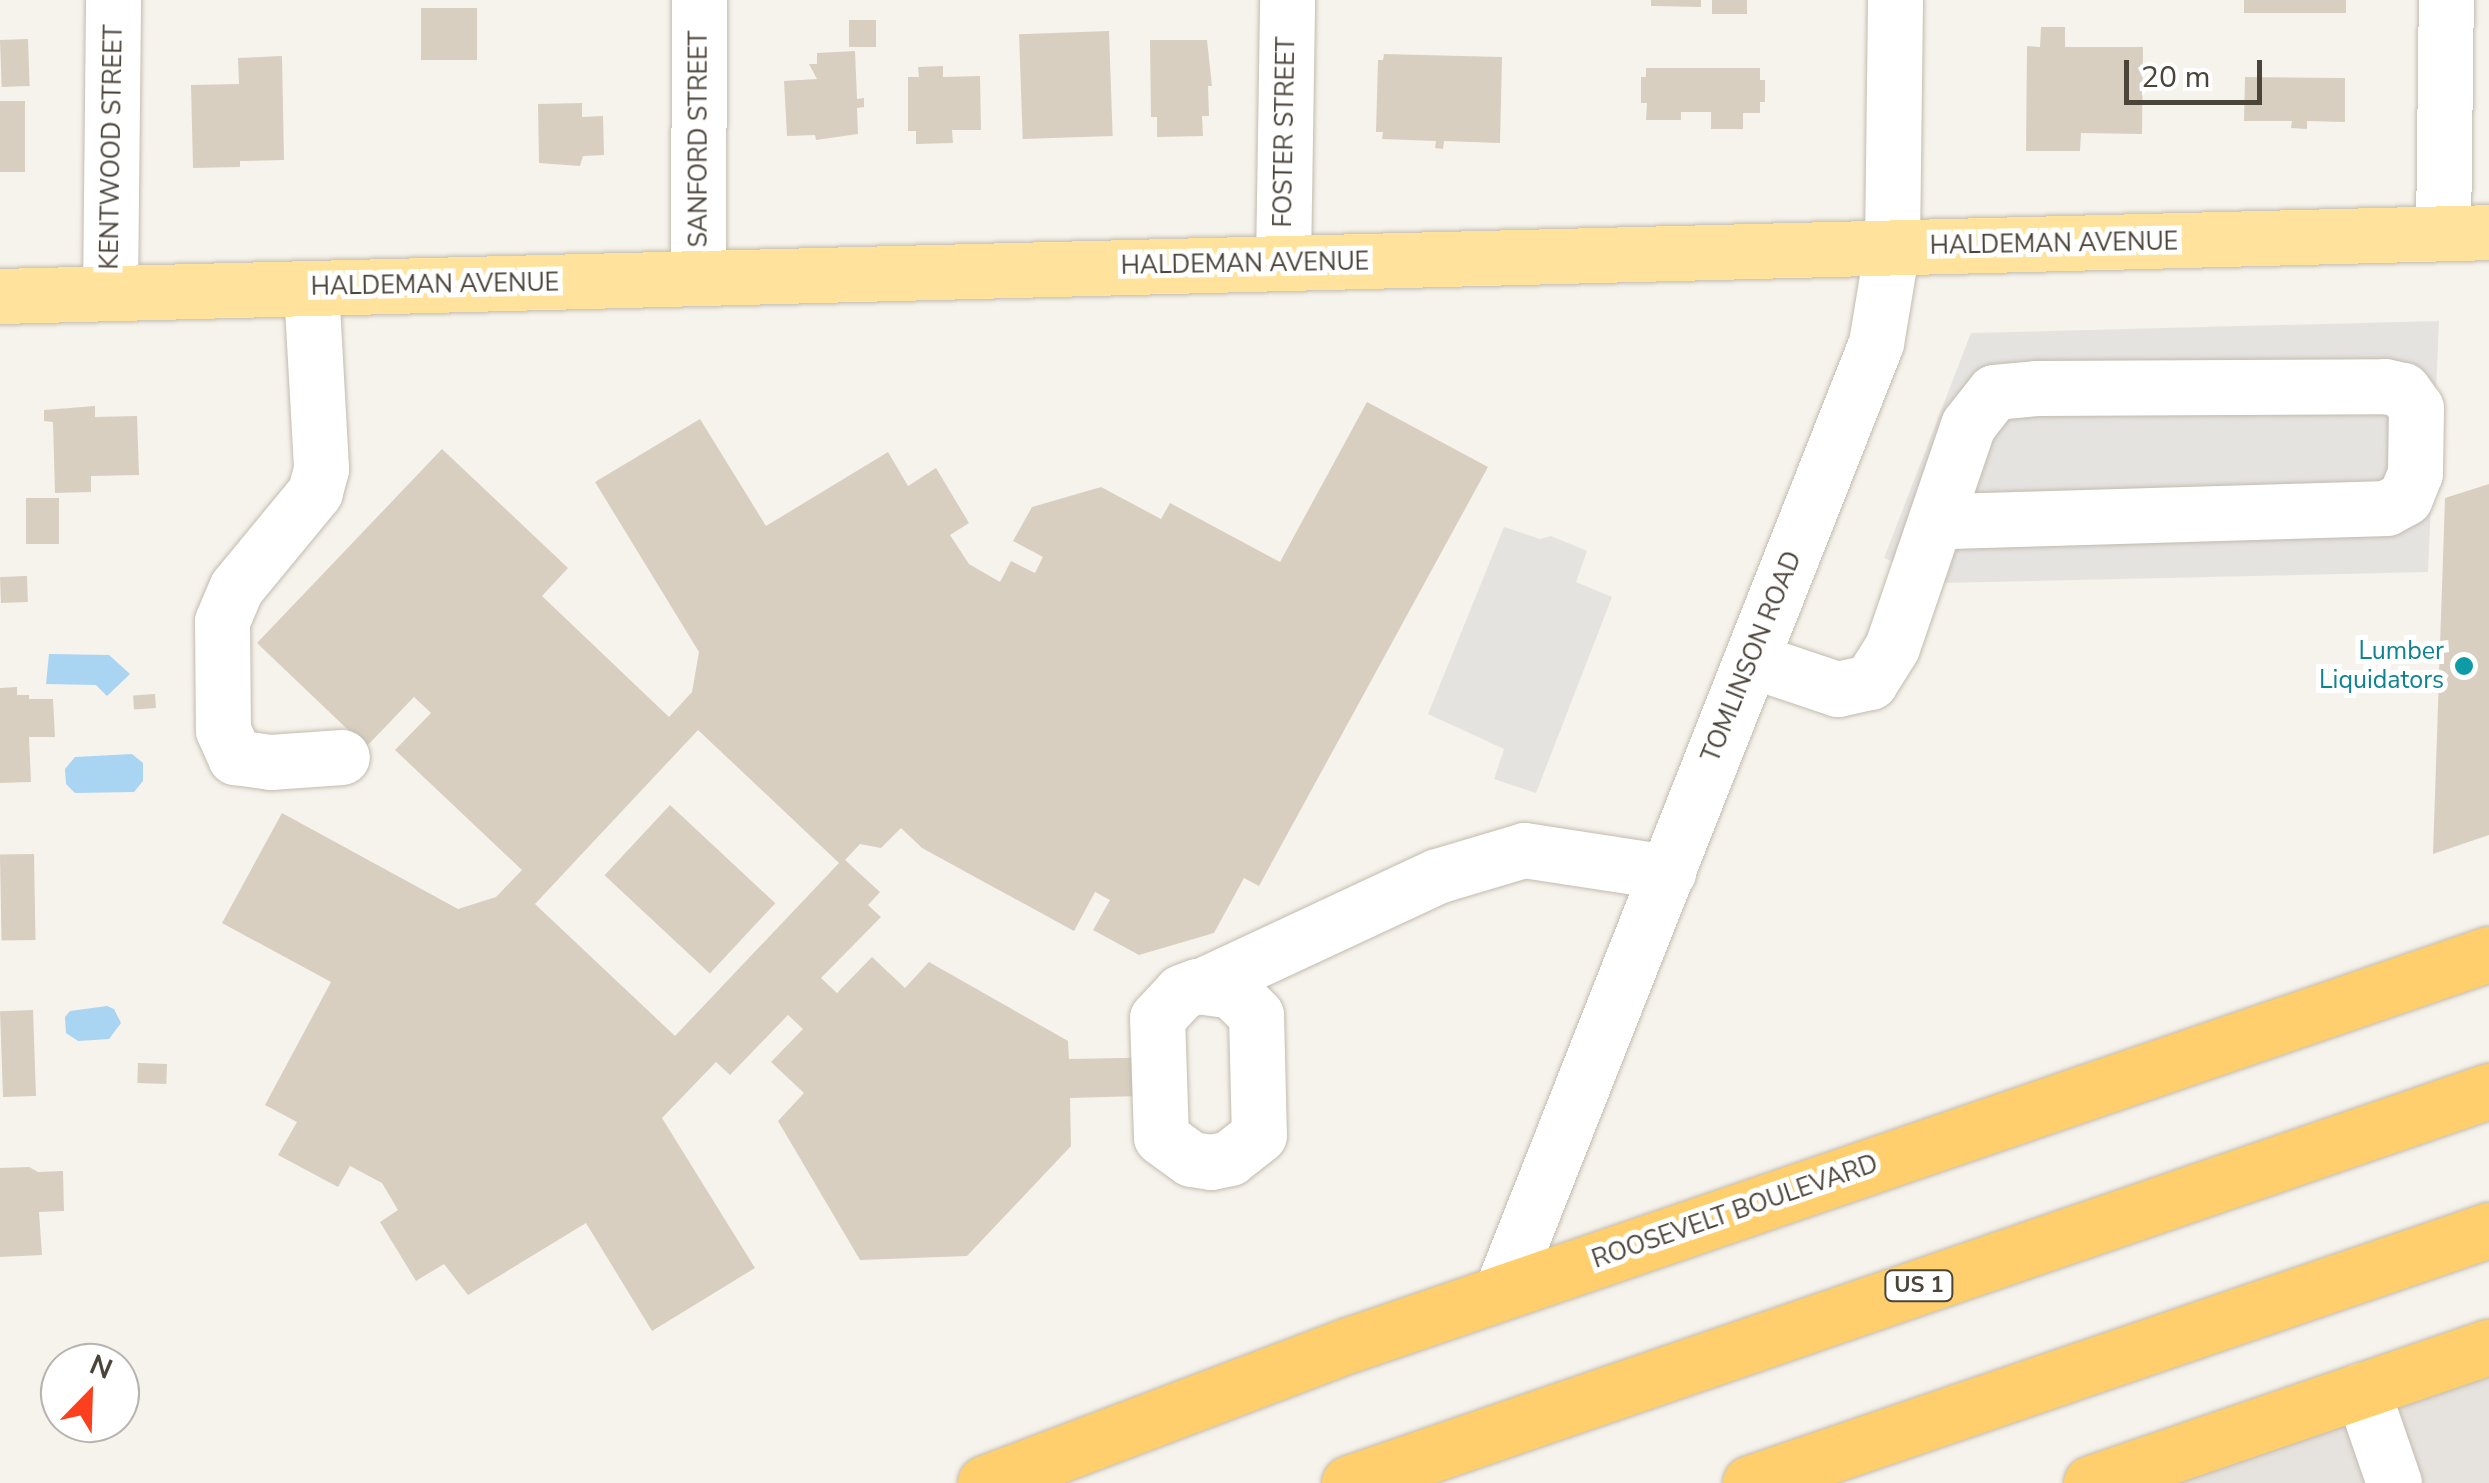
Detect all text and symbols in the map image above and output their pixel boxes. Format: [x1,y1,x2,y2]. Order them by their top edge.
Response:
street label: KENTWOOD STREET [95,24,129,270]
street label: SANFORD STREET [684,31,714,247]
street label: FOSTER STREET [1268,36,1302,228]
scale bar [2129,40,2266,102]
text: 20 m [2141,57,2210,98]
street label: HALDEMAN AVENUE [1930,227,2178,261]
street label: HALDEMAN AVENUE [1121,247,1369,281]
street label: HALDEMAN AVENUE [311,268,559,302]
street label: TOMLINSON ROAD [1696,547,1808,767]
place label: Lumber Liquidators [2319,637,2444,696]
marker: Lumber Liquidators [2453,655,2475,677]
street label: ROOSEVELT BOULEVARD [1588,1149,1882,1275]
road number: US 1 [1884,1269,1954,1303]
north arrow [40,1343,140,1443]
text: N [84,1346,118,1389]

